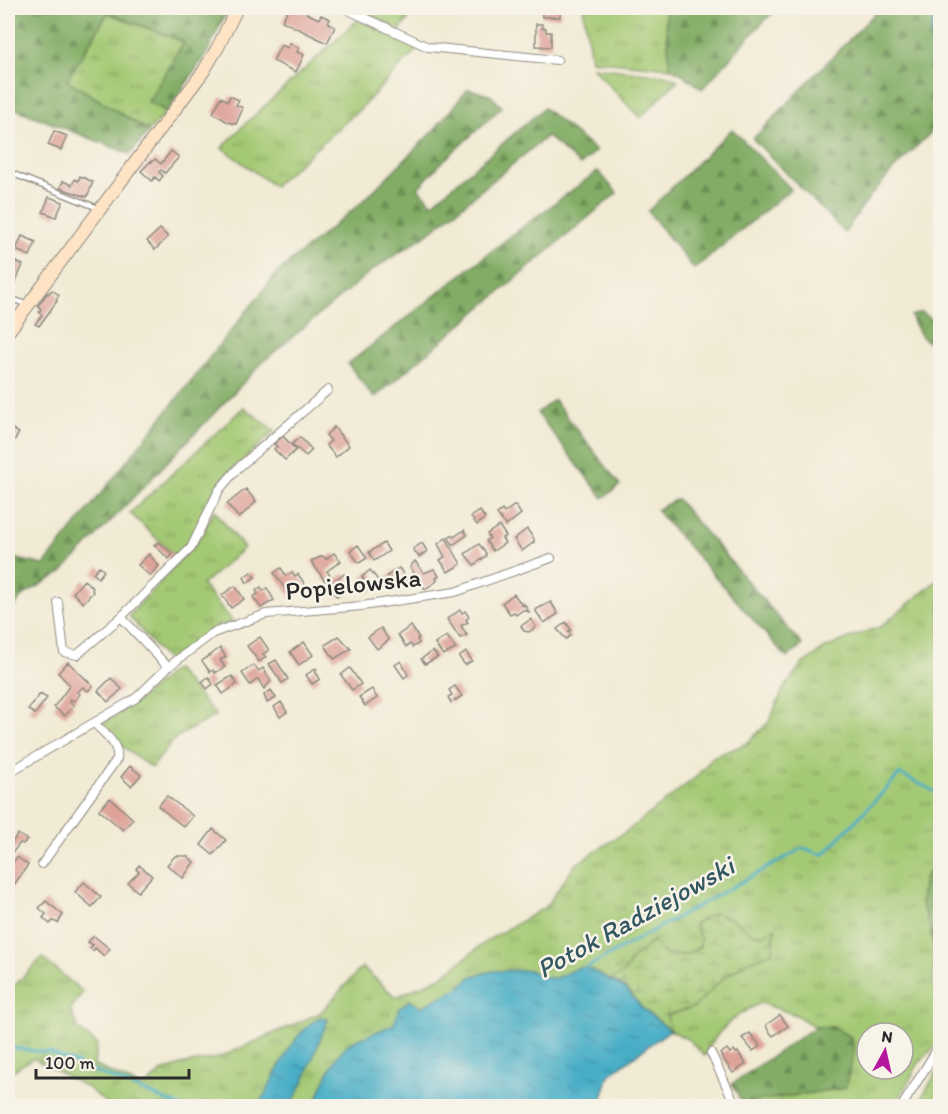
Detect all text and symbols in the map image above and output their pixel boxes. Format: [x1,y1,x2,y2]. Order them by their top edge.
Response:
street label: Popielowska [284,561,423,607]
water label: Potok Radziejowski [530,847,742,985]
north arrow [855,1021,915,1081]
text: N [880,1026,894,1047]
scale bar [36,1042,189,1080]
text: 100 m [45,1052,95,1074]

